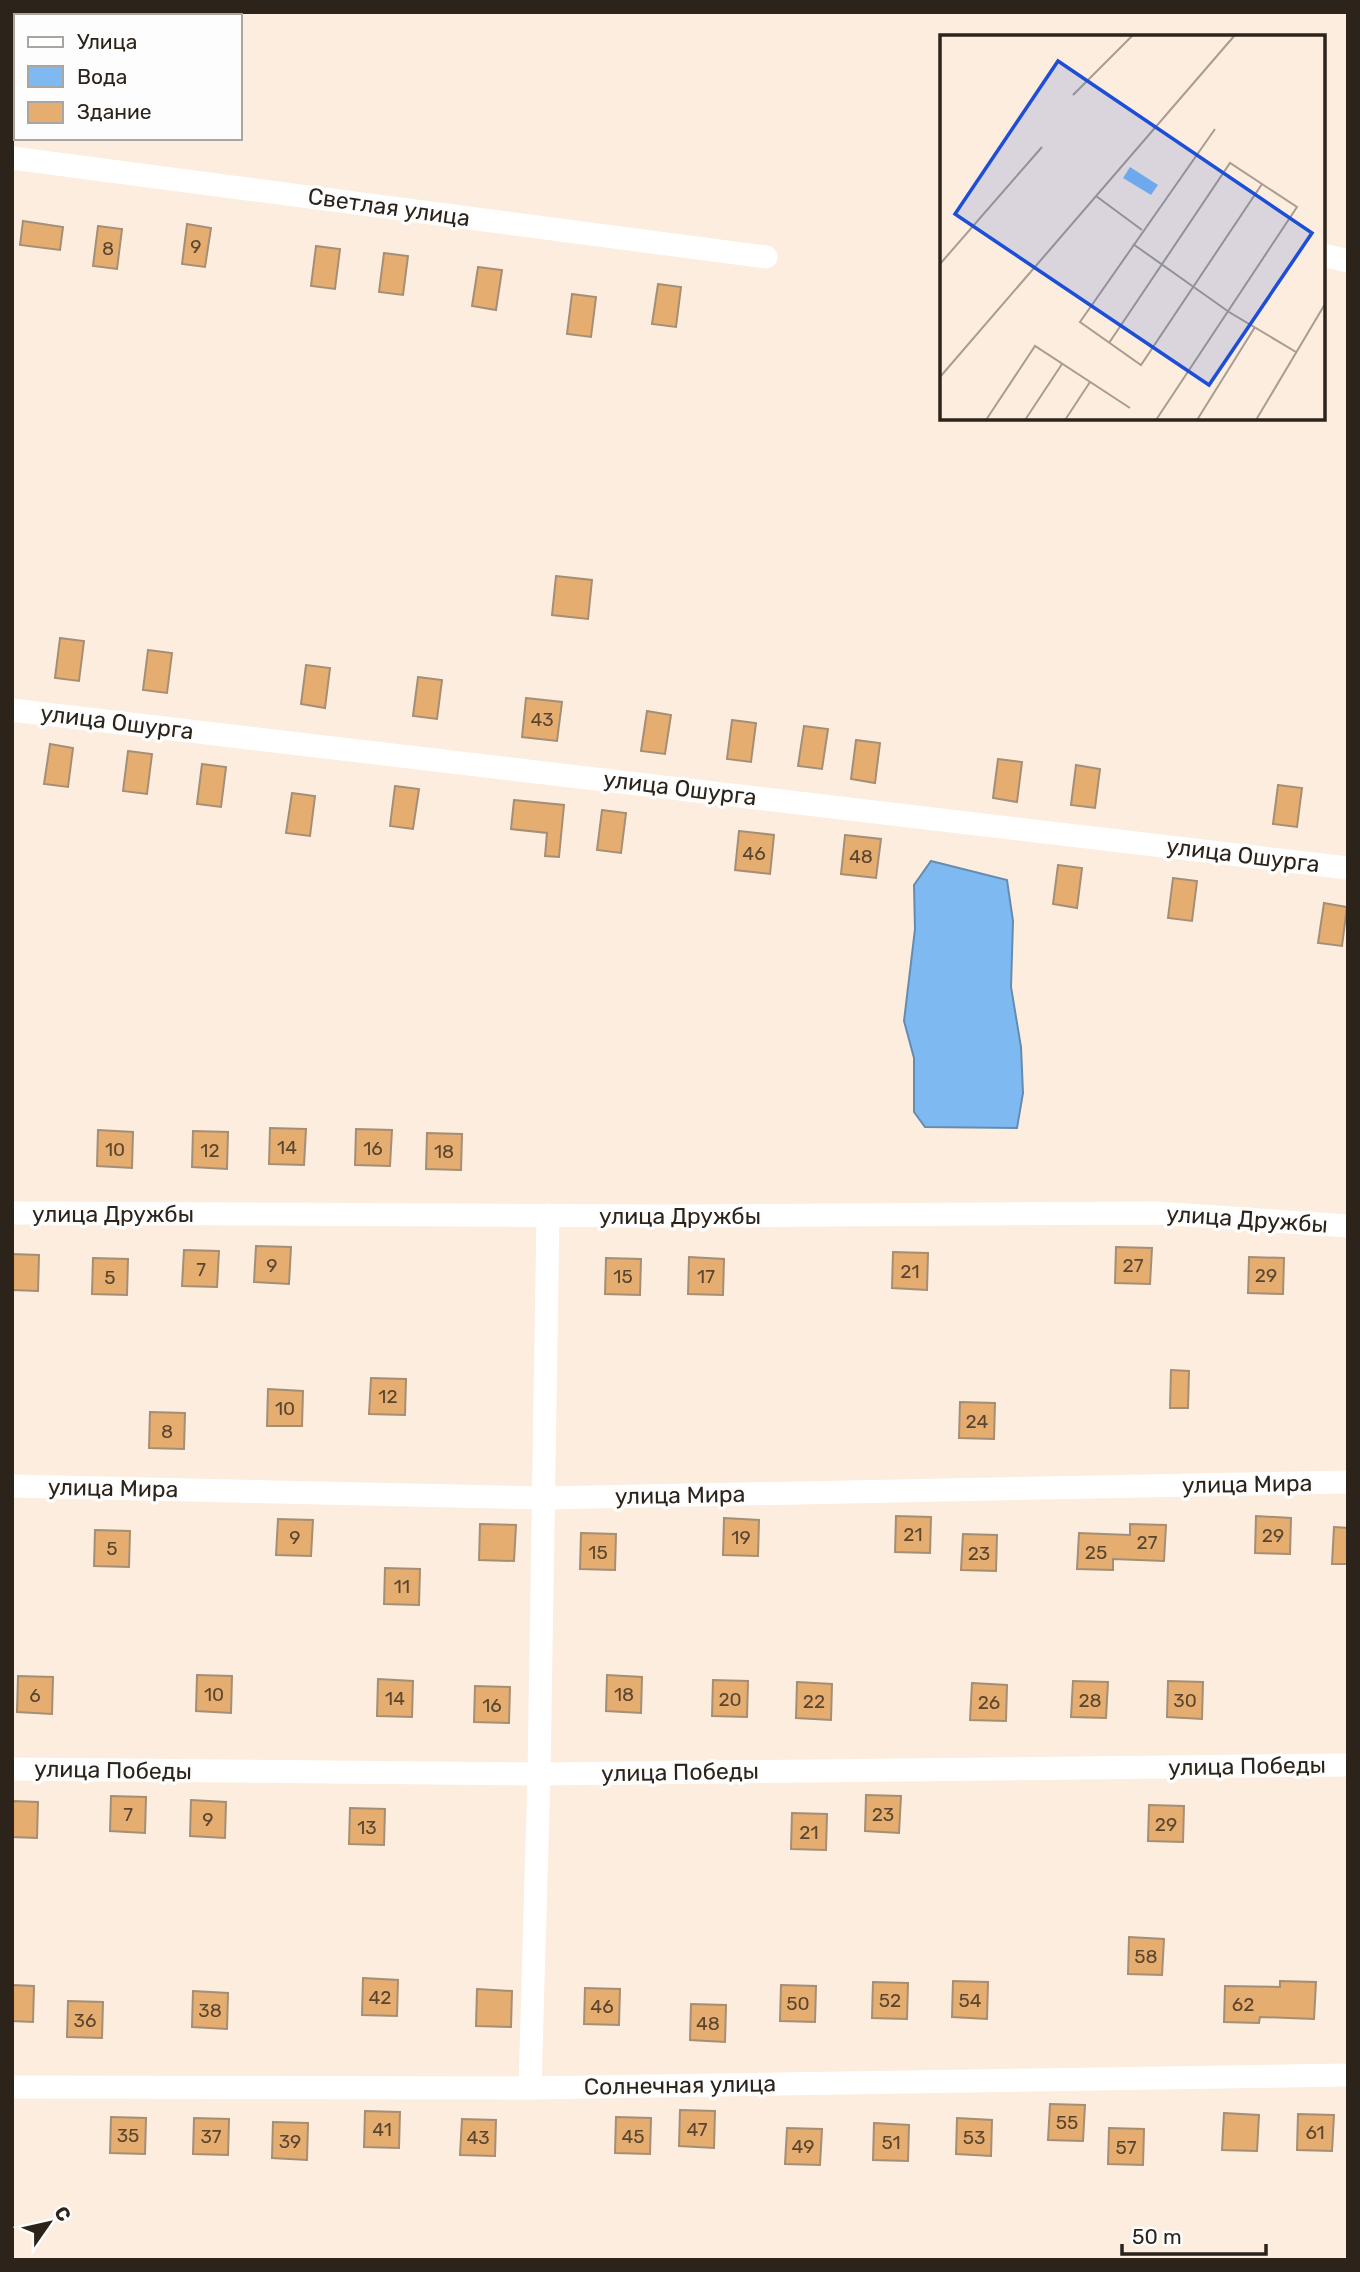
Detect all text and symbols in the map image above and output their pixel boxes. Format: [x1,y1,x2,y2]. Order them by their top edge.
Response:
legend [14,14,242,140]
text: Улица [77,29,137,54]
inset map [940,35,1325,420]
text: Вода [77,64,127,89]
text: Здание [77,99,152,124]
street label: Светлая улица [306,182,472,232]
house number: 9 [190,235,202,258]
house number: 8 [102,237,114,260]
street label: улица Ошурга [39,699,195,745]
house number: 43 [530,708,554,731]
street label: улица Ошурга [602,765,758,811]
street label: улица Ошурга [1165,832,1321,878]
house number: 46 [742,842,766,865]
house number: 48 [849,845,873,868]
house number: 14 [277,1136,297,1159]
house number: 16 [363,1137,383,1160]
house number: 10 [105,1138,125,1161]
house number: 12 [200,1139,220,1162]
house number: 18 [434,1140,454,1163]
street label: улица Дружбы [1165,1199,1329,1239]
street label: улица Дружбы [32,1200,194,1228]
street label: улица Дружбы [599,1202,761,1230]
house number: 9 [266,1254,278,1277]
house number: 27 [1123,1254,1144,1277]
house number: 7 [196,1258,206,1281]
house number: 21 [900,1260,920,1283]
house number: 29 [1255,1264,1277,1287]
house number: 15 [613,1265,633,1288]
house number: 17 [697,1265,715,1288]
house number: 5 [104,1266,116,1289]
house number: 12 [378,1385,398,1408]
house number: 10 [275,1397,295,1420]
house number: 24 [966,1410,989,1433]
house number: 8 [161,1420,173,1443]
street label: улица Мира [1182,1469,1312,1499]
street label: улица Мира [48,1473,178,1503]
street label: улица Мира [615,1480,745,1510]
house number: 21 [903,1523,923,1546]
house number: 29 [1262,1524,1284,1547]
house number: 9 [289,1526,301,1549]
house number: 19 [731,1526,751,1549]
house number: 27 [1137,1531,1158,1554]
house number: 5 [106,1537,118,1560]
house number: 15 [588,1541,608,1564]
house number: 25 [1085,1541,1107,1564]
house number: 23 [968,1542,990,1565]
house number: 11 [394,1575,410,1598]
house number: 10 [204,1683,224,1706]
house number: 18 [614,1683,634,1706]
house number: 6 [29,1684,41,1707]
house number: 14 [385,1687,405,1710]
house number: 20 [718,1688,742,1711]
house number: 28 [1078,1689,1102,1712]
house number: 30 [1173,1689,1197,1712]
house number: 22 [803,1690,825,1713]
house number: 26 [978,1691,1000,1714]
house number: 16 [482,1694,502,1717]
street label: улица Победы [1168,1751,1326,1781]
street label: улица Победы [34,1755,192,1785]
street label: улица Победы [601,1757,759,1787]
house number: 7 [123,1803,133,1826]
house number: 23 [872,1803,894,1826]
house number: 9 [202,1808,214,1831]
house number: 29 [1155,1813,1177,1836]
house number: 13 [357,1816,377,1839]
house number: 21 [799,1821,819,1844]
house number: 58 [1134,1945,1158,1968]
house number: 42 [369,1986,391,2009]
house number: 52 [879,1989,901,2012]
house number: 54 [958,1989,982,2012]
house number: 50 [786,1992,810,2015]
house number: 62 [1232,1993,1254,2016]
house number: 46 [590,1995,614,2018]
house number: 38 [198,1999,222,2022]
house number: 36 [74,2009,96,2032]
house number: 48 [696,2012,720,2035]
street label: Солнечная улица [584,2069,776,2101]
house number: 55 [1056,2111,1078,2134]
house number: 41 [372,2118,392,2141]
house number: 47 [686,2118,708,2141]
house number: 61 [1305,2121,1325,2144]
house number: 35 [117,2124,139,2147]
house number: 37 [200,2125,222,2148]
house number: 45 [621,2125,645,2148]
house number: 43 [466,2126,490,2149]
house number: 53 [963,2126,985,2149]
house number: 39 [279,2130,301,2153]
house number: 51 [881,2131,901,2154]
house number: 49 [792,2135,814,2158]
house number: 57 [1115,2136,1137,2159]
north arrow [14,2188,84,2258]
text: С [49,2202,76,2226]
scale bar [1122,2212,1266,2256]
text: 50 m [1132,2224,1182,2249]

